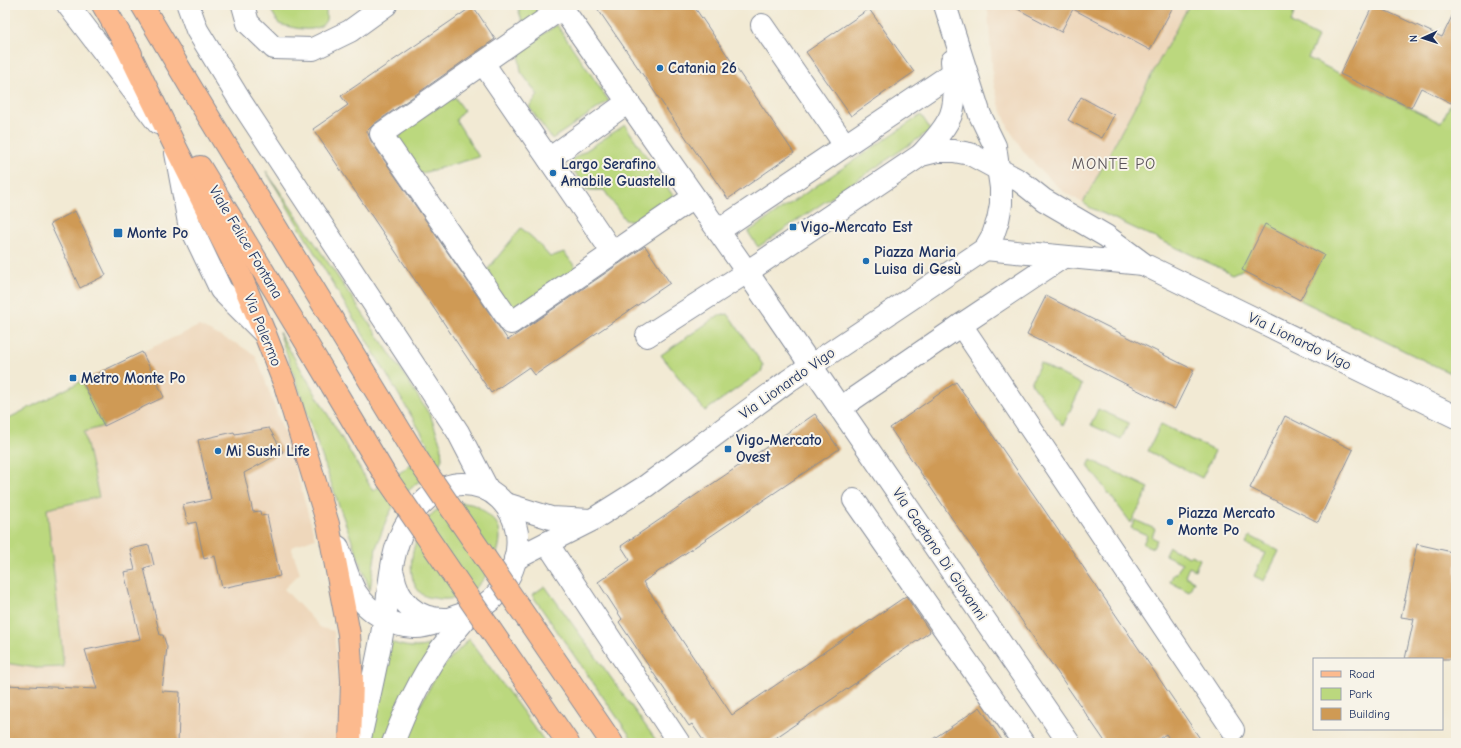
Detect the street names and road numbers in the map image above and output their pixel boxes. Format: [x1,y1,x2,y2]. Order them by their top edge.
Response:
street label: Viale Felice Fontana [205,182,287,302]
street label: Via Palermo [240,291,286,369]
street label: Via Lionardo Vigo [1245,308,1355,374]
street label: Via Lionardo Vigo [736,343,838,423]
street label: Via Gaetano Di Giovanni [889,484,991,624]

